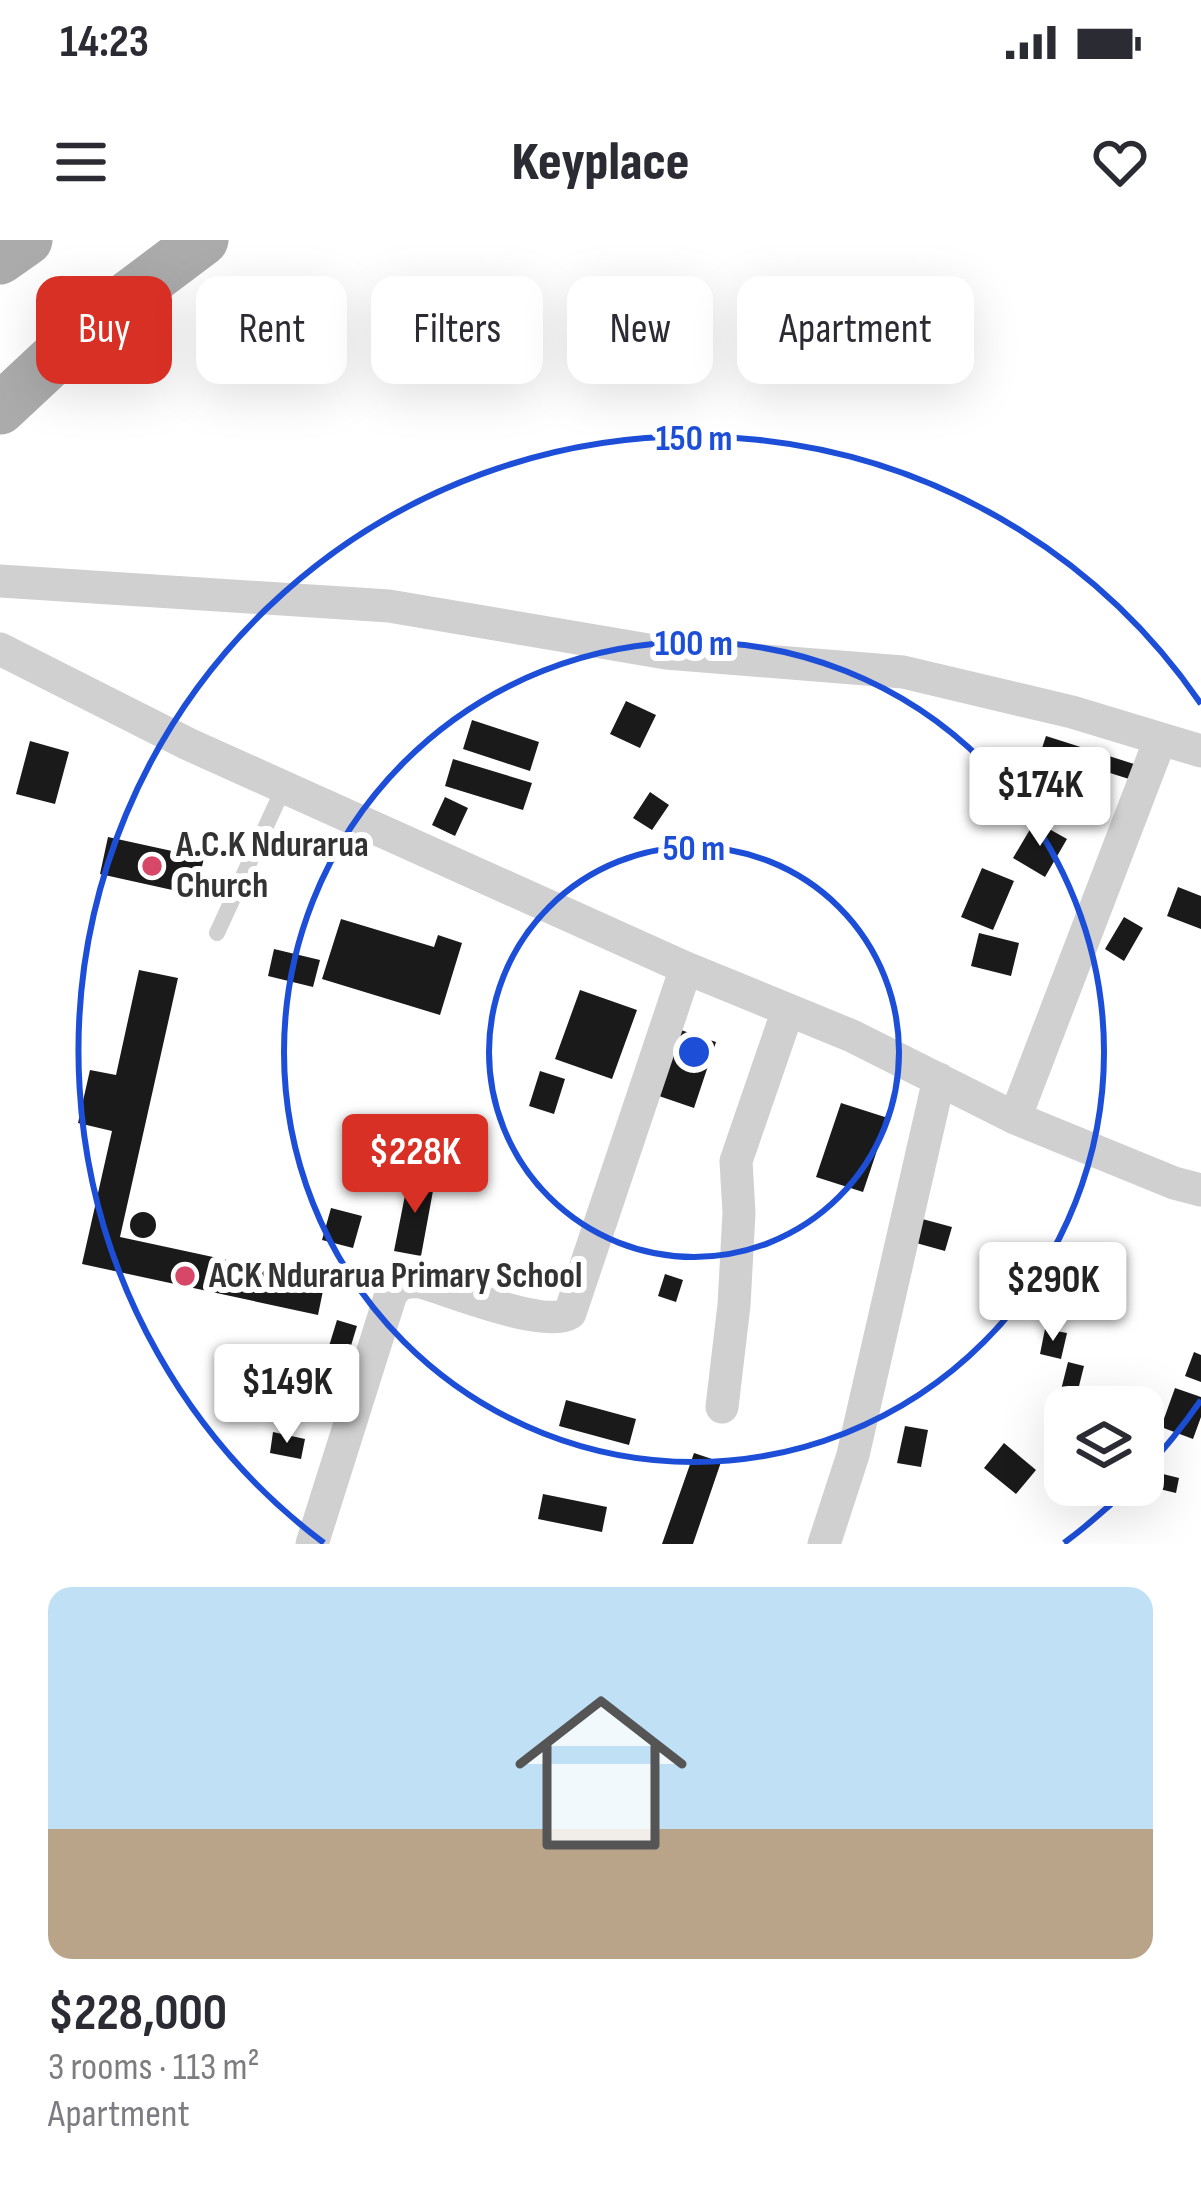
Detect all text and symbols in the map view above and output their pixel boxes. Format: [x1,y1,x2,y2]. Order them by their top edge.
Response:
text: 14:23 [60,15,149,70]
icon: menu [48,129,114,195]
icon: heart [1087,129,1153,195]
text: Keyplace [512,130,689,195]
chip: Buy [36,276,172,384]
chip: Rent [196,276,347,384]
chip: Filters [371,276,543,384]
chip: New [567,276,713,384]
chip: Apartment [737,276,974,384]
text: 150 m [656,418,732,461]
text: 100 m [655,623,733,666]
pin: $174K [956,747,1124,849]
text: $174K [996,762,1084,809]
place label: A.C.K Ndurarua Church [175,824,369,908]
text: 50 m [663,828,725,871]
marker: A.C.K Ndurarua Church [139,853,165,879]
centre of rings [673,1031,715,1073]
pin: $228K [331,1114,499,1216]
text: $228K [369,1129,461,1176]
pin: $290K [969,1242,1137,1344]
place label: ACK Ndurarua Primary School [208,1255,582,1298]
text: $290K [1006,1257,1100,1304]
marker: ACK Ndurarua Primary School [172,1263,198,1289]
pin: $149K [203,1344,371,1446]
text: $149K [241,1359,333,1406]
map controls [1044,1386,1164,1506]
button: layers [1044,1386,1164,1506]
icon: home [493,1665,709,1881]
text: $228,000 [48,1983,227,2044]
text: 3 rooms · 113 m² [48,2044,260,2091]
text: Apartment [48,2091,190,2138]

